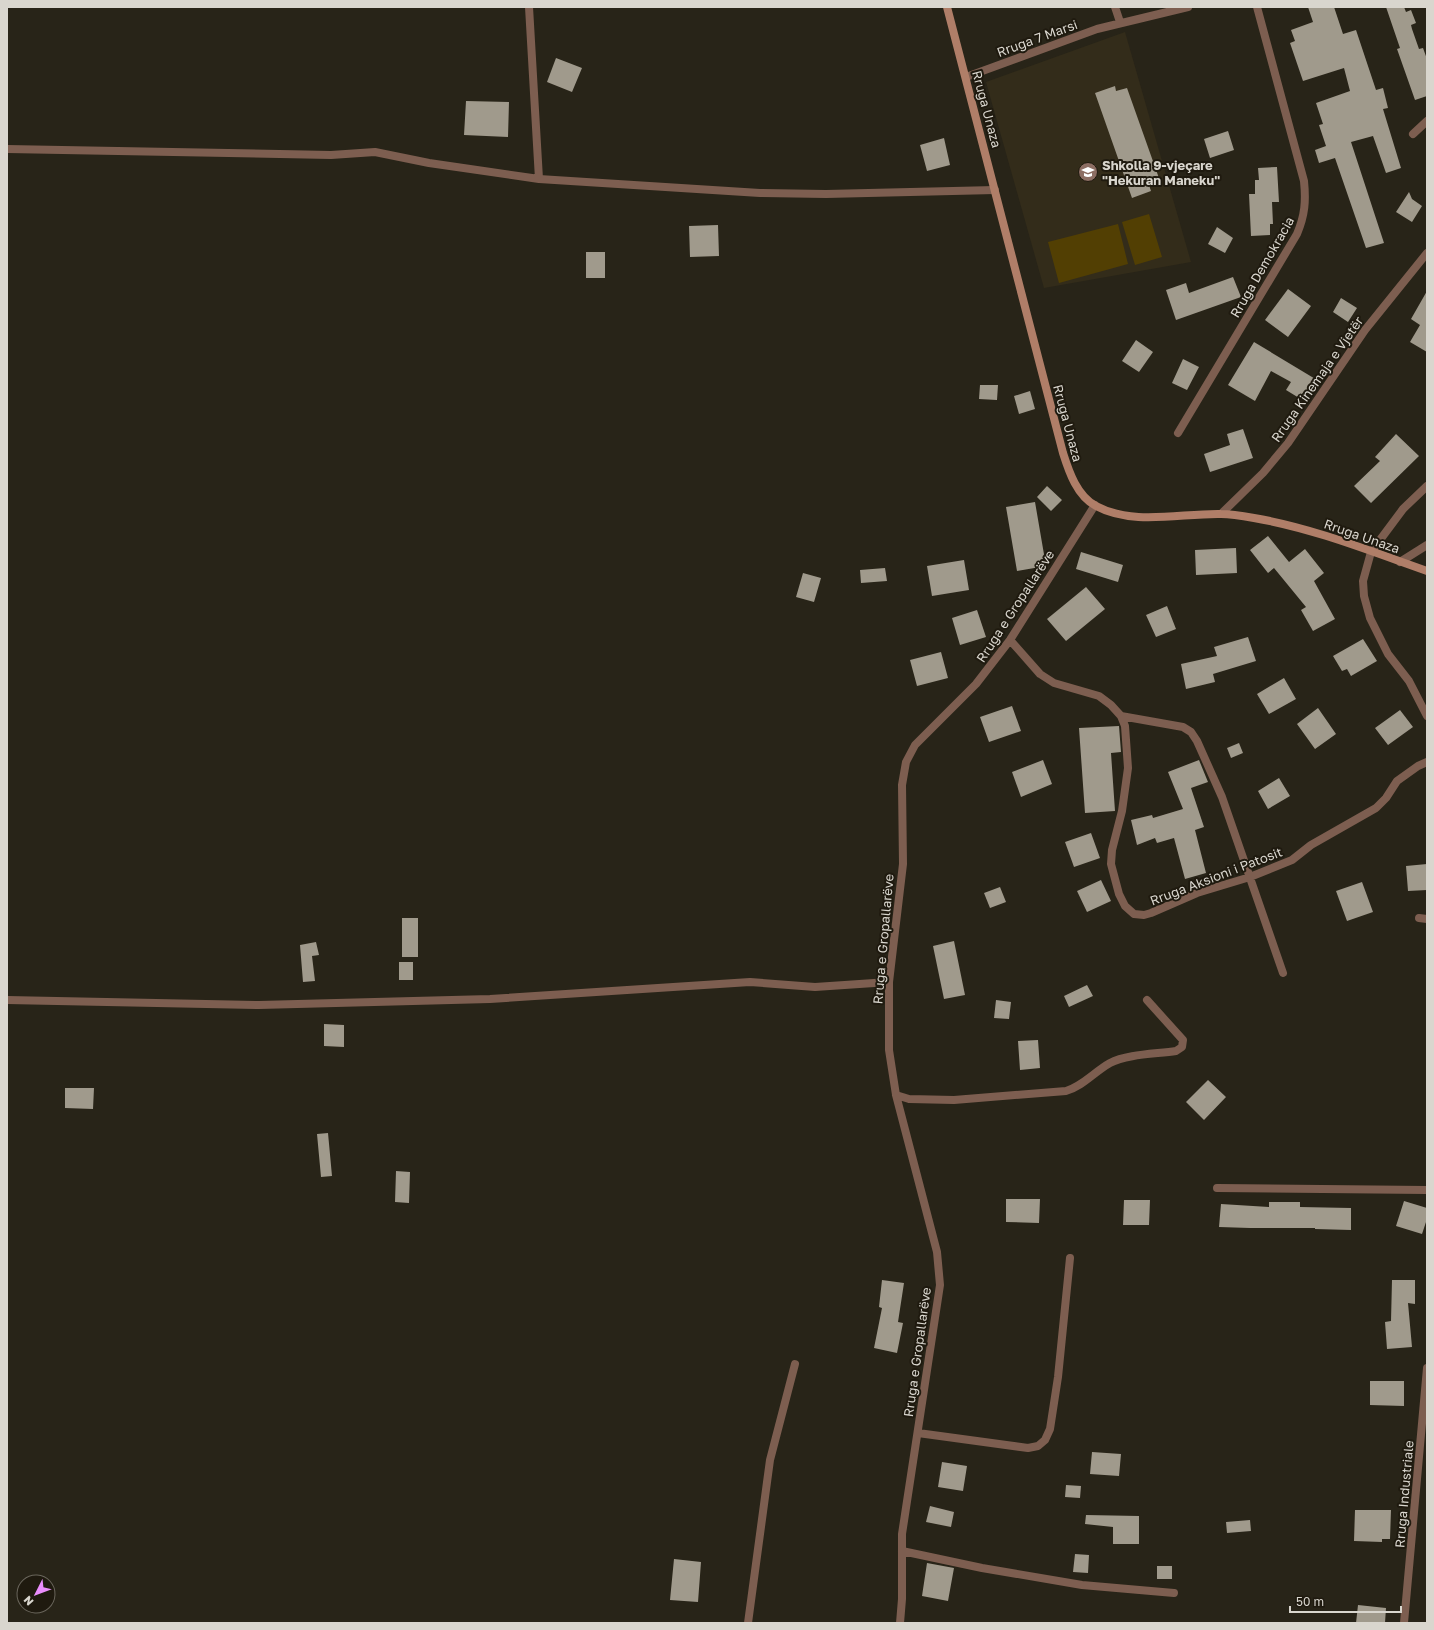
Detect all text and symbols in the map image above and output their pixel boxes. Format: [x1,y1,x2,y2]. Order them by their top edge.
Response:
street label: Rruga 7 Marsi [995,16,1079,60]
street label: Rruga Unaza [969,69,1005,149]
place label: Shkolla 9-vjeçare "Hekuran Maneku" [1102,157,1220,188]
school or university icon: Shkolla 9-vjeçare "Hekuran Maneku" [1077,161,1099,183]
street label: Rruga Demokracia [1227,214,1297,320]
street label: Rruga Kinemaja e Vjetër [1268,313,1366,445]
street label: Rruga Unaza [1050,383,1086,463]
street label: Rruga Unaza [1322,516,1402,556]
street label: Rruga e Gropallarëve [973,547,1057,665]
street label: Rruga Aksioni i Patosit [1148,843,1284,909]
street label: Rruga e Gropallarëve [869,873,897,1005]
street label: Rruga e Gropallarëve [900,1286,934,1418]
street label: Rruga Industriale [1391,1440,1417,1548]
north arrow [16,1574,56,1614]
scale bar [1290,1588,1401,1614]
text: N [21,1594,36,1608]
text: 50 m [1296,1594,1324,1609]

